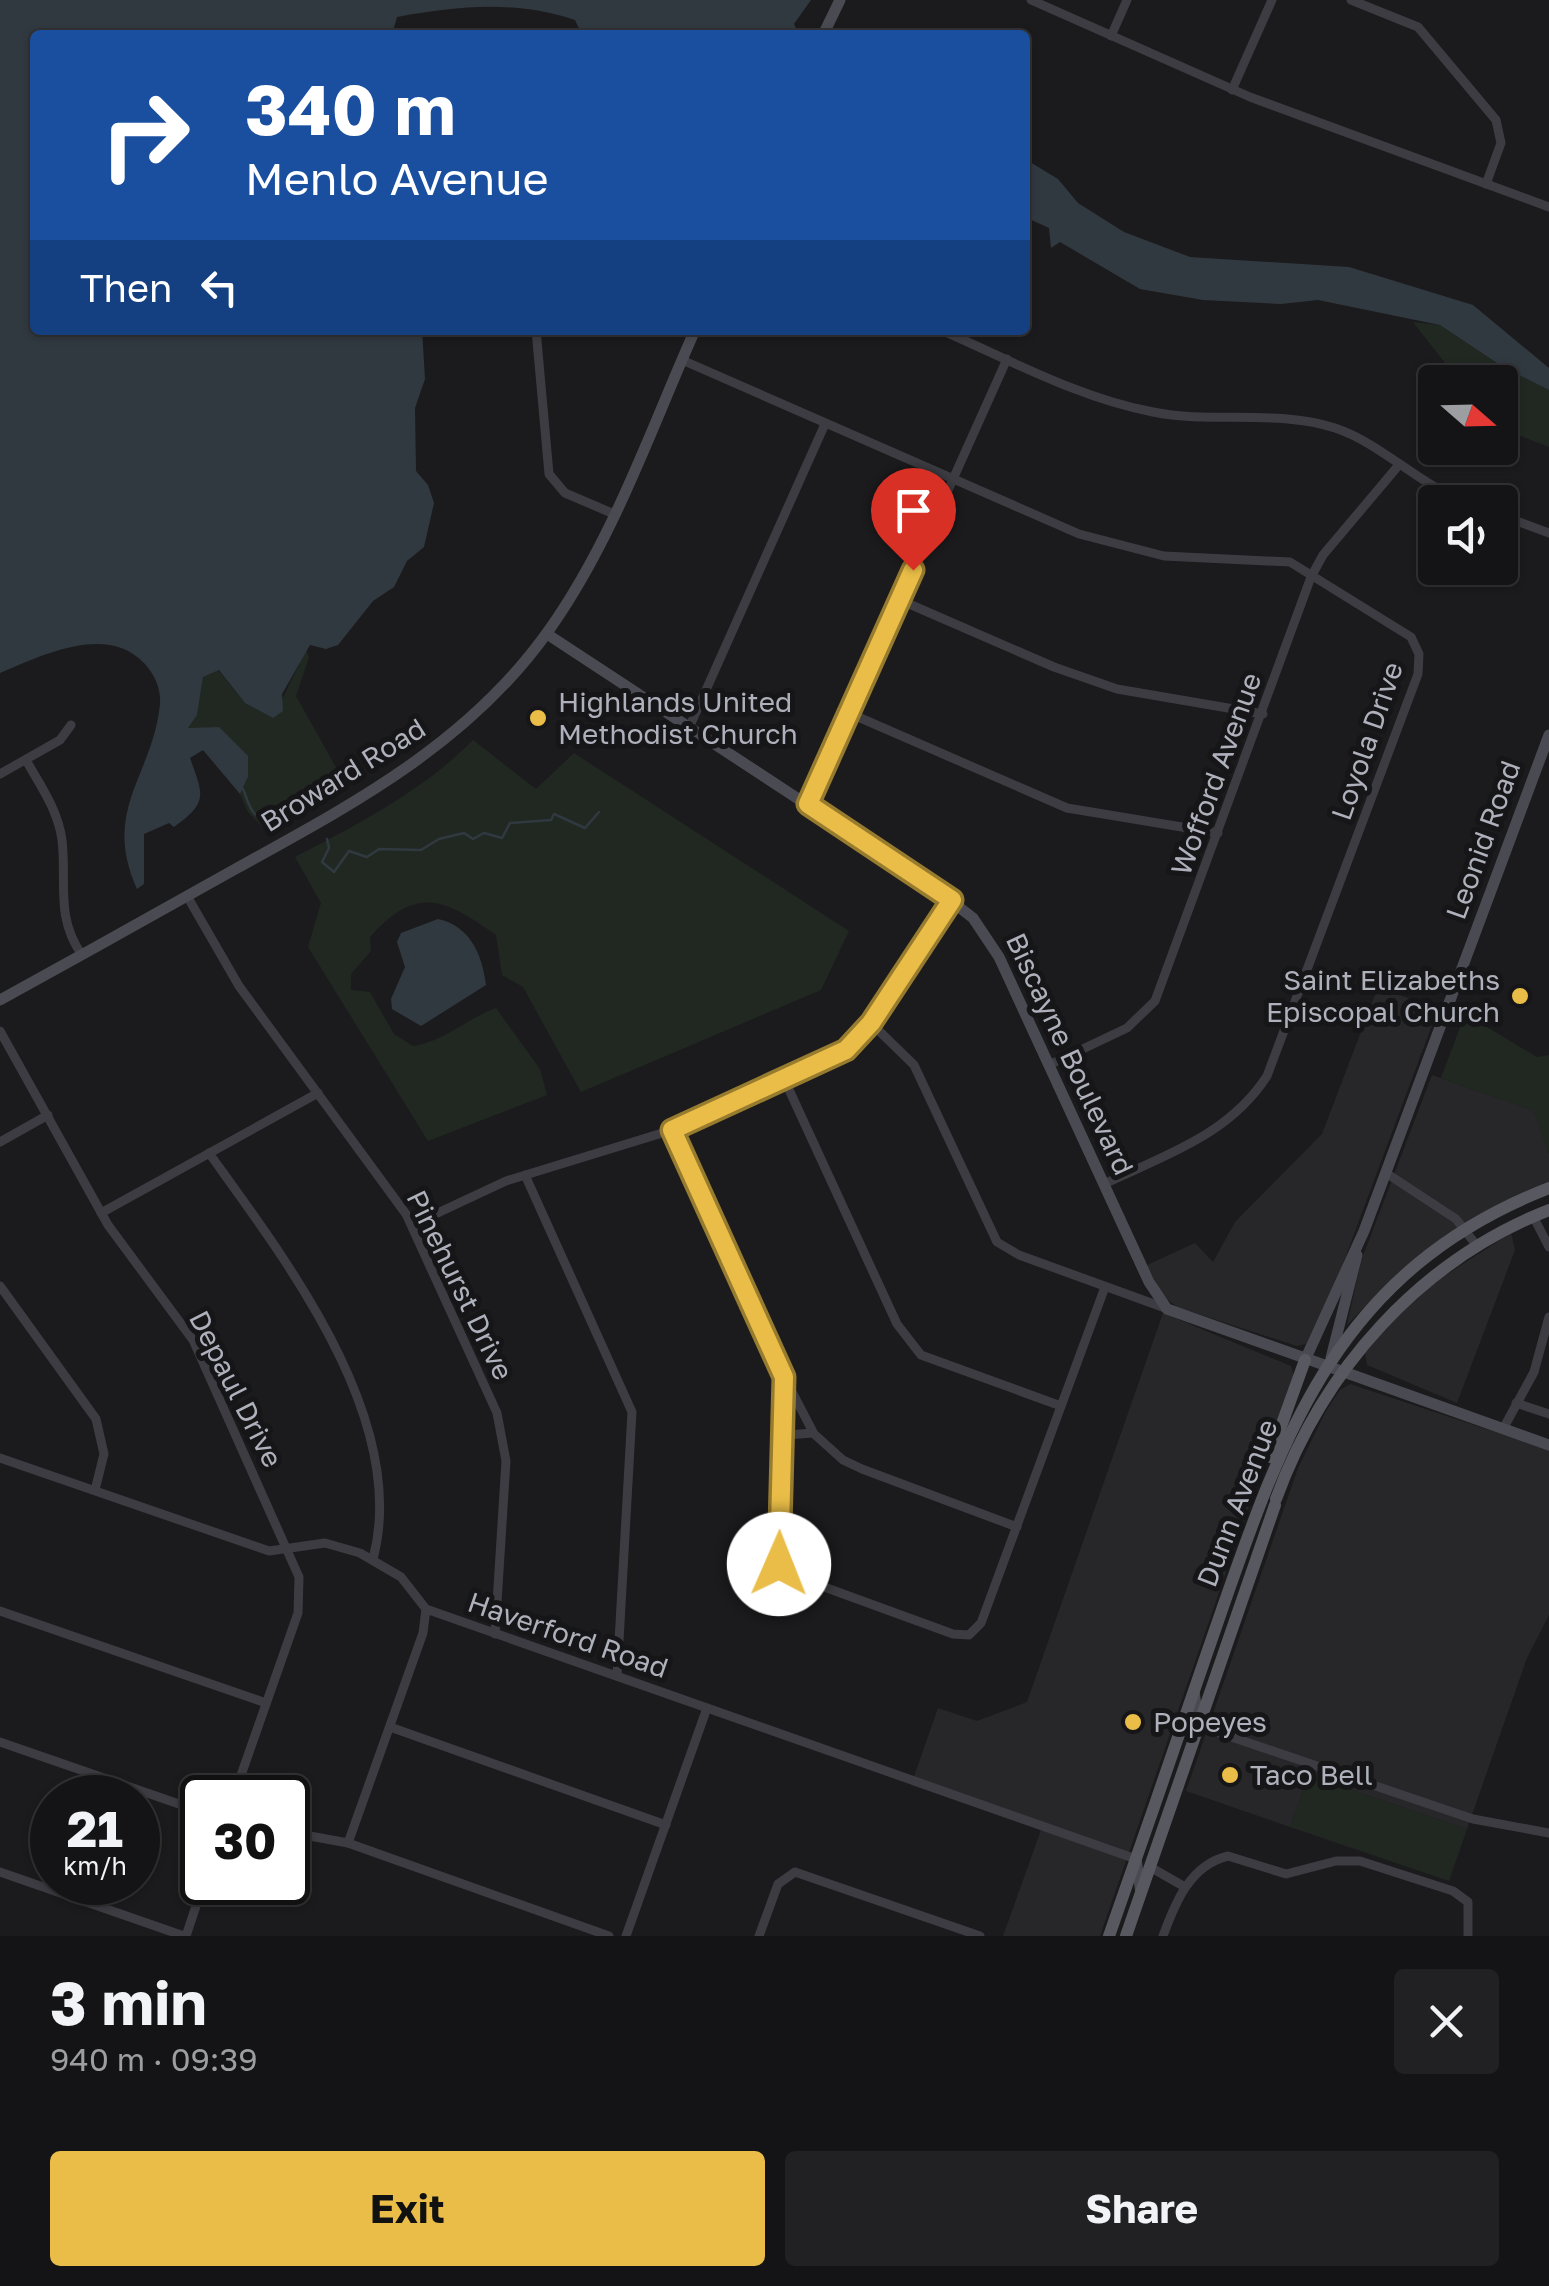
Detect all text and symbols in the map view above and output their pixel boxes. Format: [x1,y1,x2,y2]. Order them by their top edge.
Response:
text: 340 m [245,66,456,150]
icon: right [80,70,210,200]
text: Menlo Avenue [245,151,549,205]
icon: left [192,260,247,315]
text: Then [80,265,172,310]
north arrow [1418,365,1518,465]
map controls [1418,365,1518,585]
pin [871,468,956,571]
icon: arrive [886,483,941,538]
button: sound [1418,485,1518,585]
street label: Loyola Drive [1324,657,1409,824]
street label: Wofford Avenue [1164,668,1268,880]
place label: Highlands United Methodist Church [558,685,798,750]
marker: Highlands United Methodist Church [527,707,549,729]
street label: Broward Road [255,711,431,838]
street label: Leonid Road [1439,756,1526,924]
street label: Biscayne Boulevard [1000,928,1141,1180]
place label: Saint Elizabeths Episcopal Church [1266,963,1500,1028]
marker: Saint Elizabeths Episcopal Church [1509,985,1531,1007]
street label: Pinehurst Drive [400,1185,521,1385]
street label: Depaul Drive [183,1305,290,1473]
street label: Dunn Avenue [1189,1414,1284,1591]
position arrow [727,1512,831,1616]
street label: Haverford Road [464,1585,673,1684]
place label: Popeyes [1153,1705,1267,1738]
marker: Popeyes [1122,1711,1144,1733]
place label: Taco Bell [1250,1758,1373,1791]
marker: Taco Bell [1219,1764,1241,1786]
speed limit sign: 30 [180,1775,310,1905]
text: 21 [67,1798,123,1858]
text: km/h [63,1850,127,1881]
text: 3 min [50,1966,207,2038]
button: close [1394,1969,1499,2074]
text: 940 m · 09:39 [50,2040,258,2078]
button: Exit [50,2151,765,2266]
button: Share [785,2151,1499,2266]

